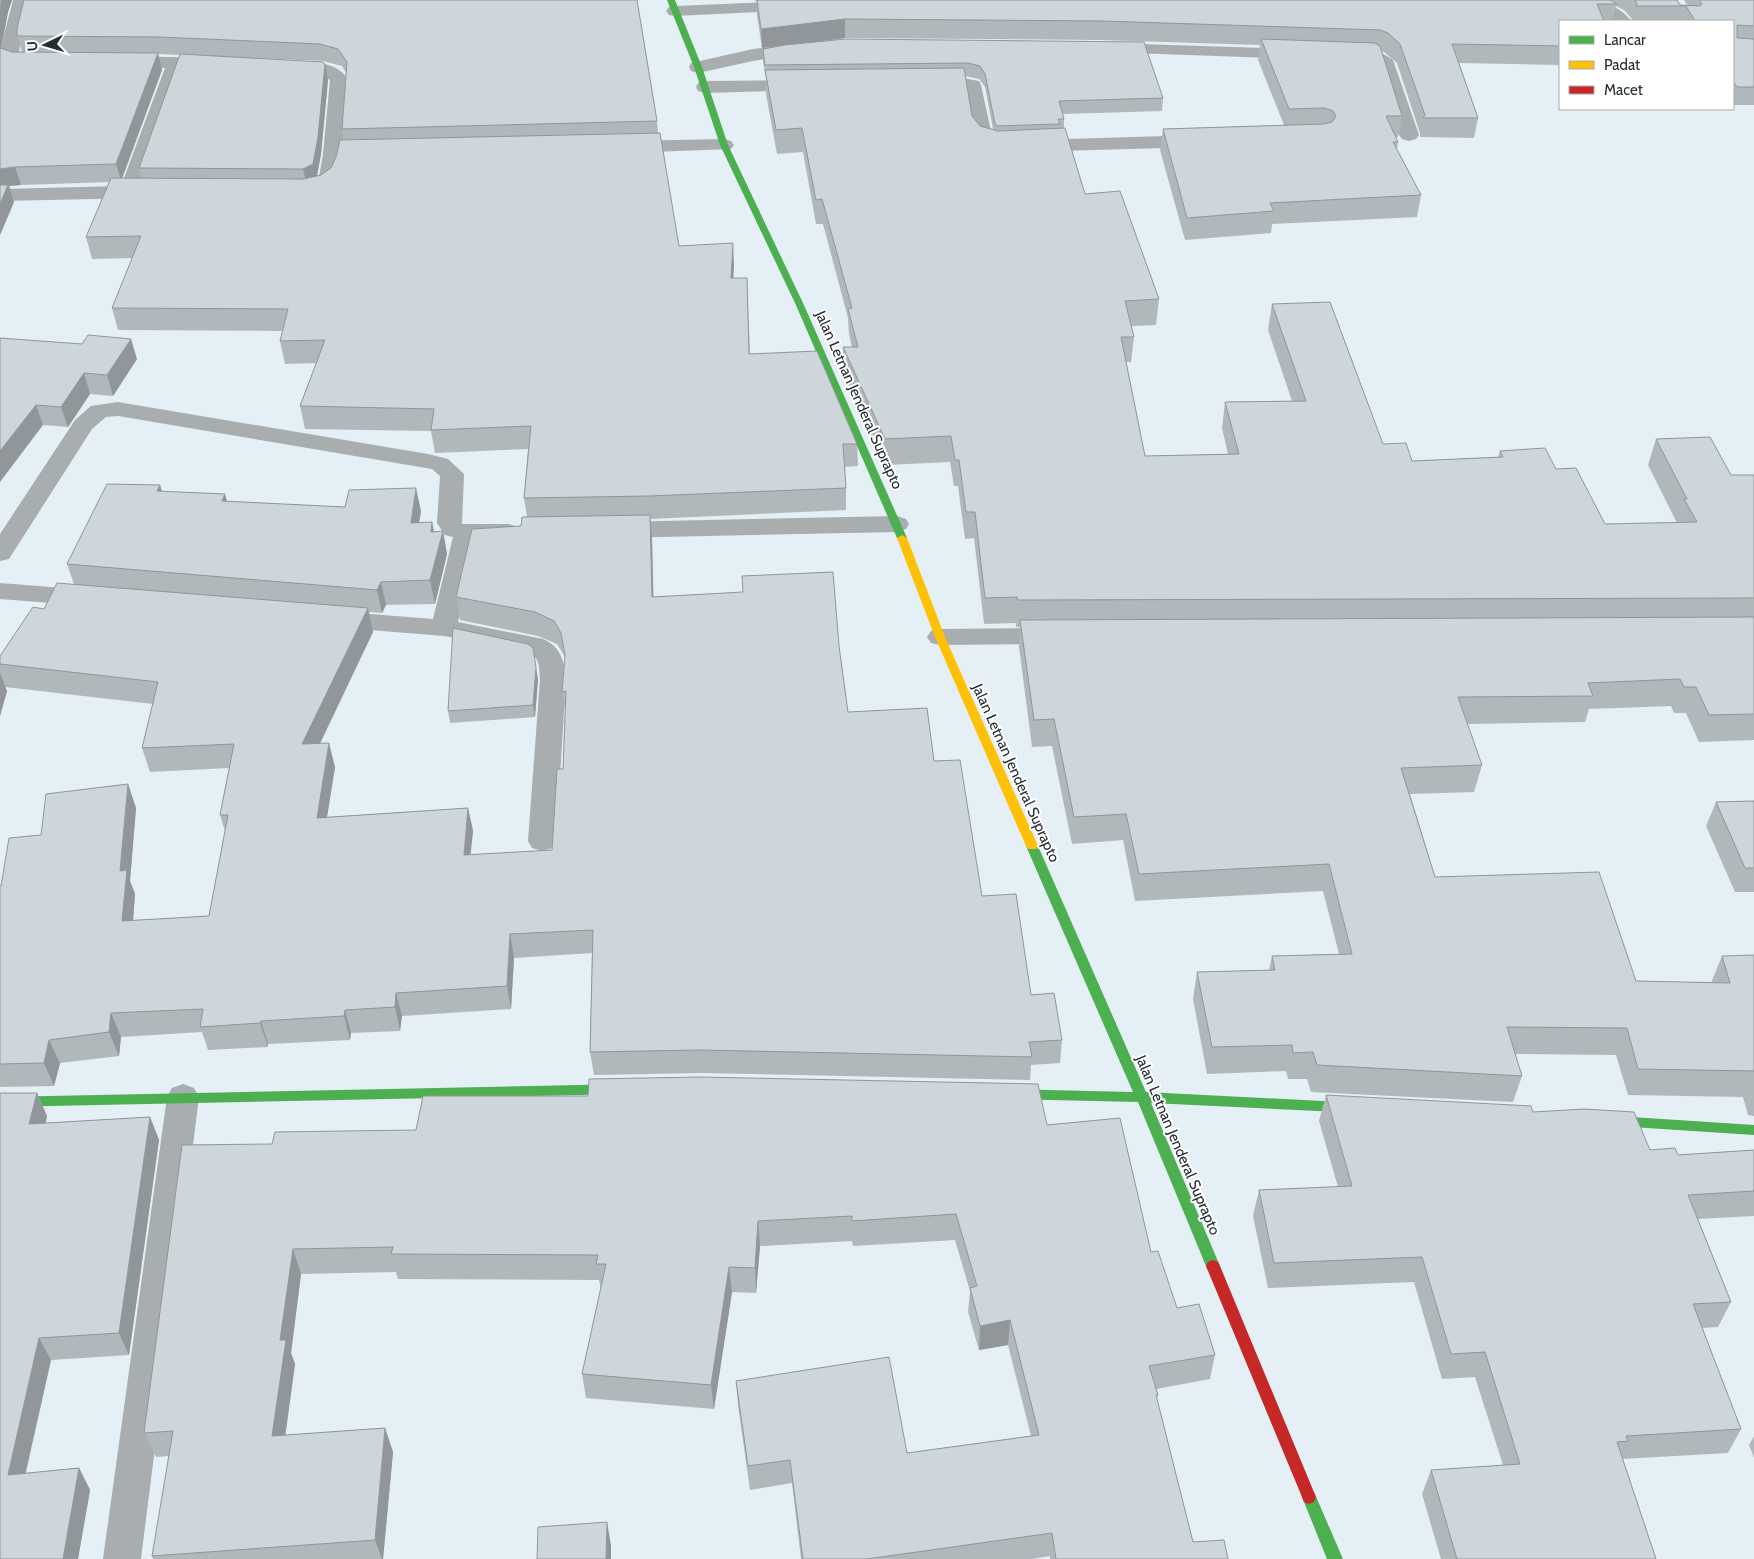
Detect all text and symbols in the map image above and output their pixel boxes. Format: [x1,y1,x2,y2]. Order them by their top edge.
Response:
north arrow [20,20,70,70]
legend [1559,20,1734,110]
text: Lancar [1604,31,1646,49]
text: U [23,40,41,52]
text: Padat [1604,56,1640,74]
text: Macet [1604,81,1643,99]
street label: Jalan Letnan Jenderal Suprapto [811,307,907,492]
street label: Jalan Letnan Jenderal Suprapto [968,680,1064,865]
street label: Jalan Letnan Jenderal Suprapto [1132,1052,1224,1238]

